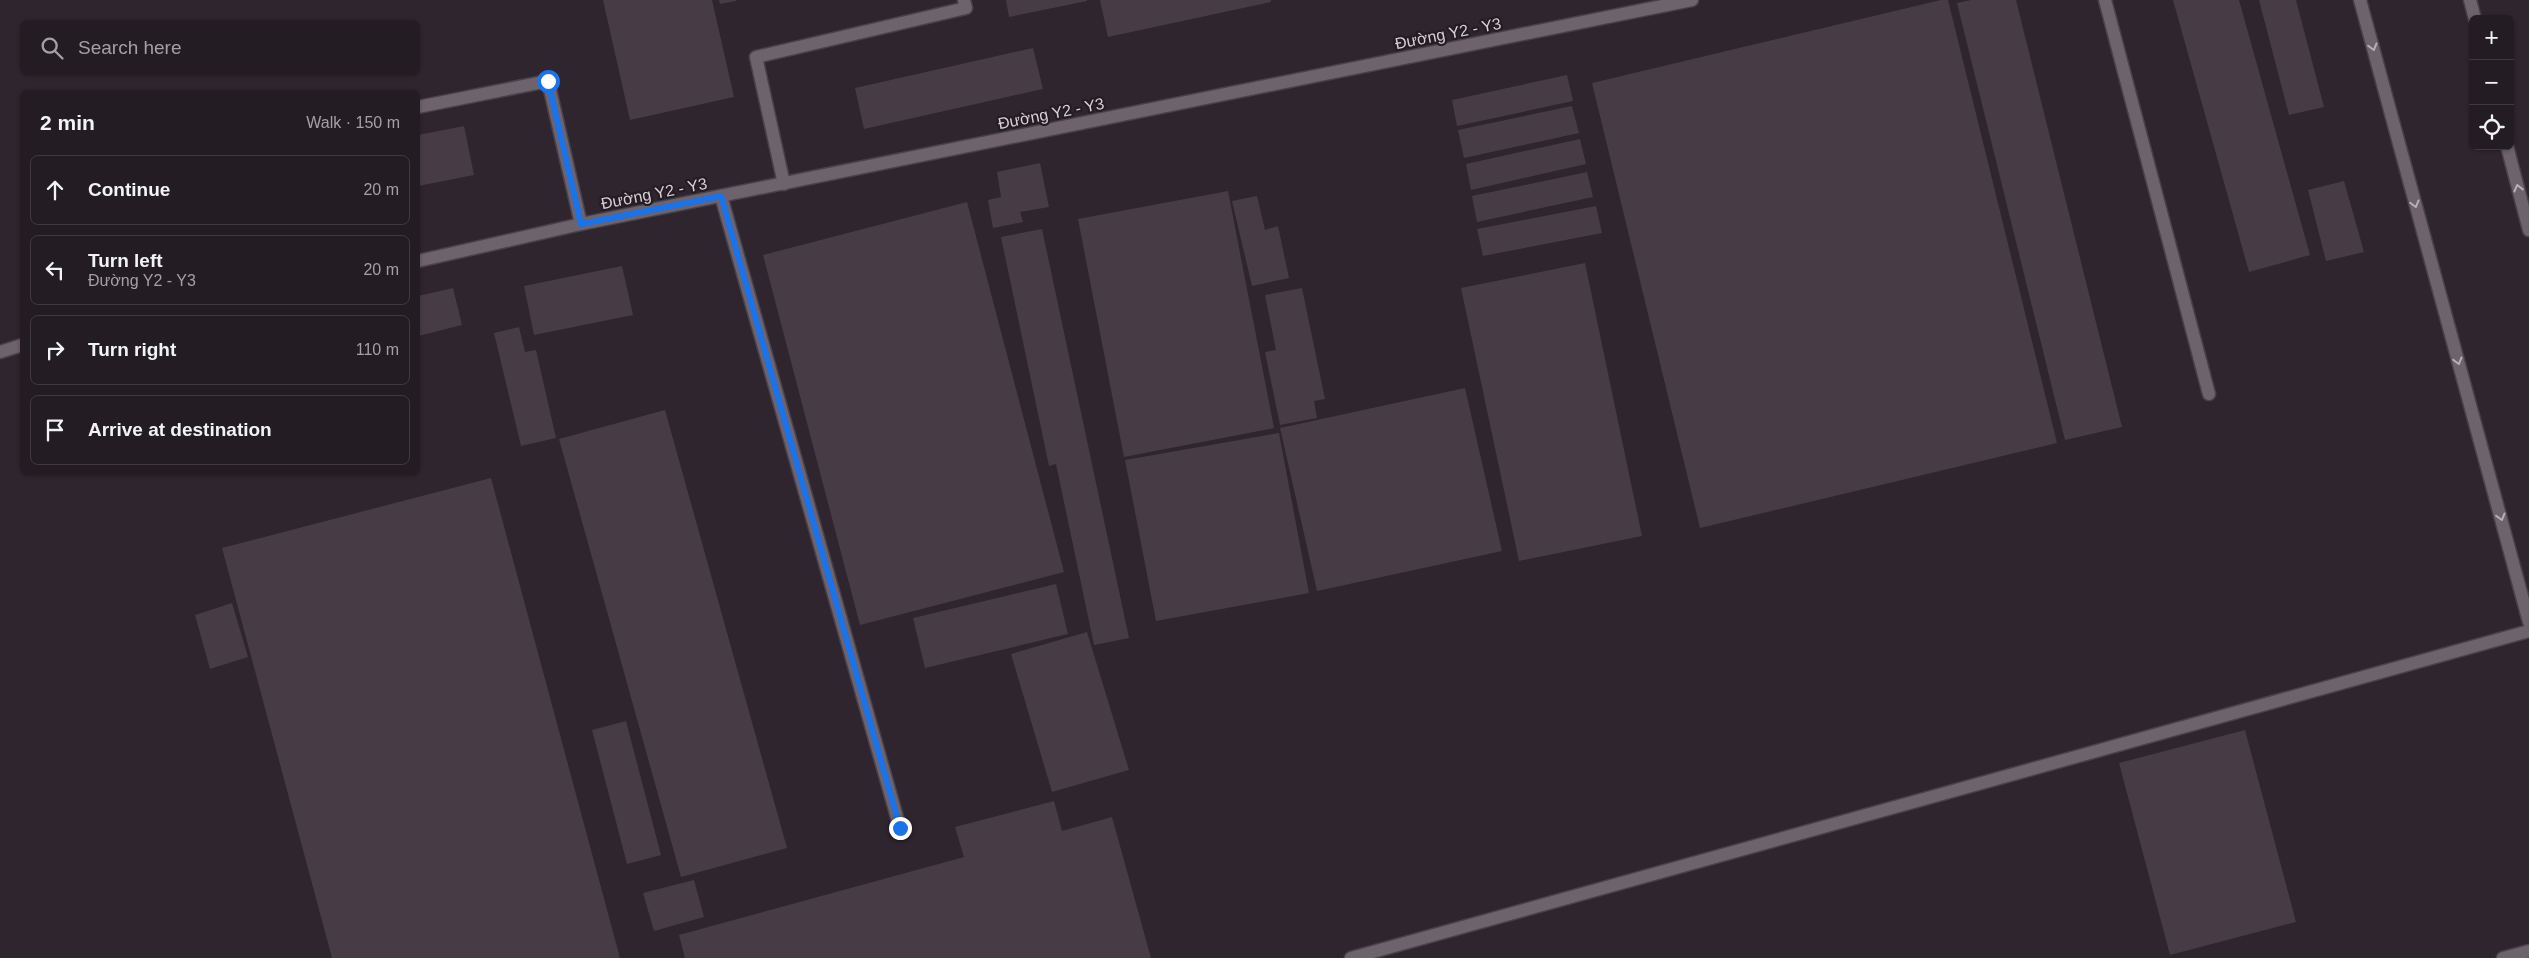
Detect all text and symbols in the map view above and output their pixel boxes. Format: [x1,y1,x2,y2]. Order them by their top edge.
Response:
street label: Đường Y2 - Y3 [1394,15,1503,52]
map controls [2469,15,2514,150]
button: + [2469,15,2514,60]
search box [20,20,420,75]
icon: search [38,34,66,62]
text: Search here [78,37,182,58]
one-way arrow [2367,42,2377,51]
button: − [2469,60,2514,105]
route start [537,70,560,93]
street label: Đường Y2 - Y3 [997,95,1106,132]
button: locate [2469,105,2514,150]
text: 2 min [40,111,95,134]
text: Walk · 150 m [306,114,400,131]
street label: Đường Y2 - Y3 [600,175,709,212]
icon: ahead [41,176,69,204]
text: Continue [88,179,170,200]
text: 20 m [363,181,399,198]
one-way arrow [2513,184,2524,193]
one-way arrow [2410,199,2420,207]
text: Turn left [88,250,163,271]
icon: left [41,256,69,284]
text: 20 m [363,261,399,278]
text: Đường Y2 - Y3 [88,272,196,289]
icon: right [41,336,69,364]
text: Turn right [88,339,176,360]
text: 110 m [356,341,399,358]
one-way arrow [2452,356,2463,365]
icon: arrive [41,416,69,444]
text: Arrive at destination [88,419,272,440]
one-way arrow [2495,513,2505,521]
route end [889,817,912,840]

